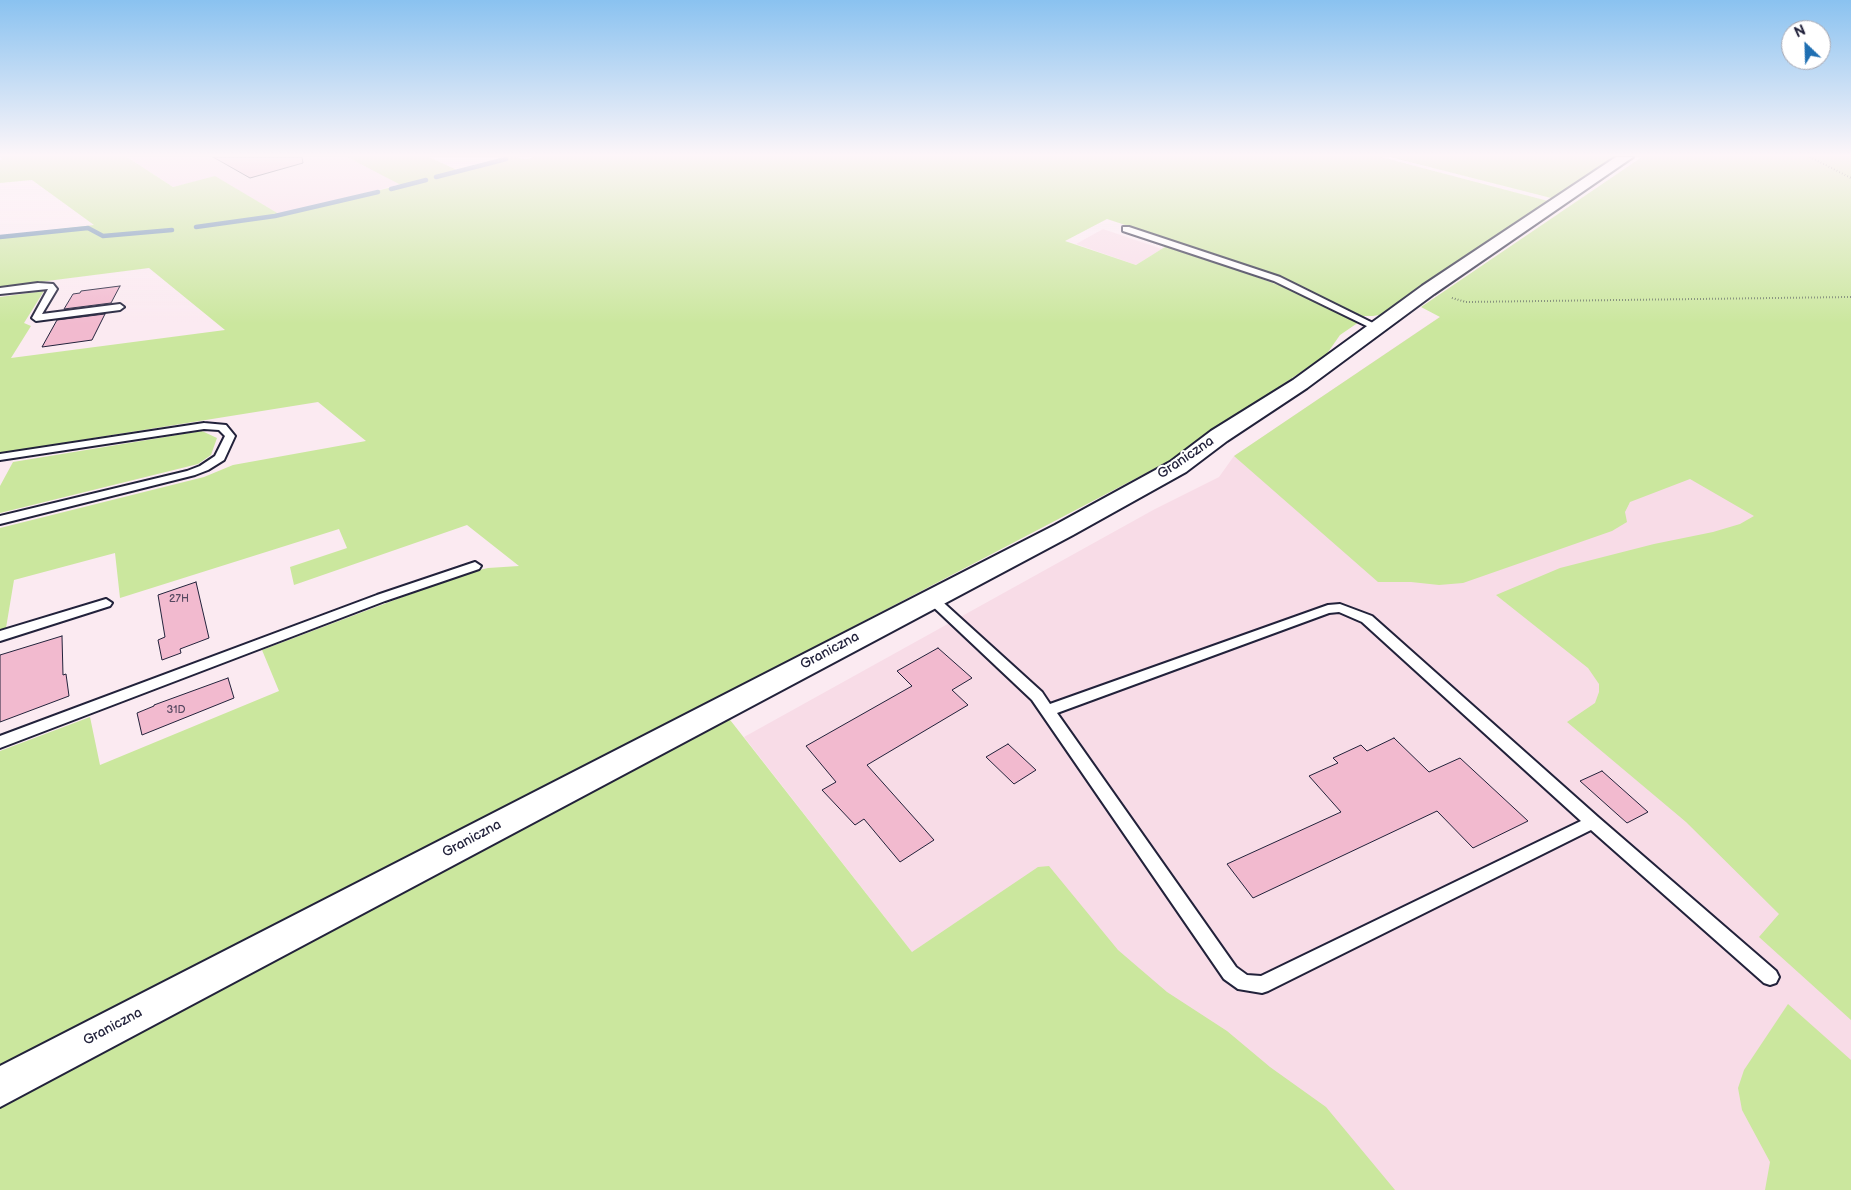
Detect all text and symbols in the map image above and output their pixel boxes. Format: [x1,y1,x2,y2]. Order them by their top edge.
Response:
north arrow [1781,20,1831,70]
text: N [1792,22,1808,42]
street label: Graniczna [1155,433,1217,483]
house number: 27H [169,592,189,606]
street label: Graniczna [798,628,862,674]
house number: 31D [166,703,186,717]
street label: Graniczna [440,816,504,862]
street label: Graniczna [81,1004,145,1050]

